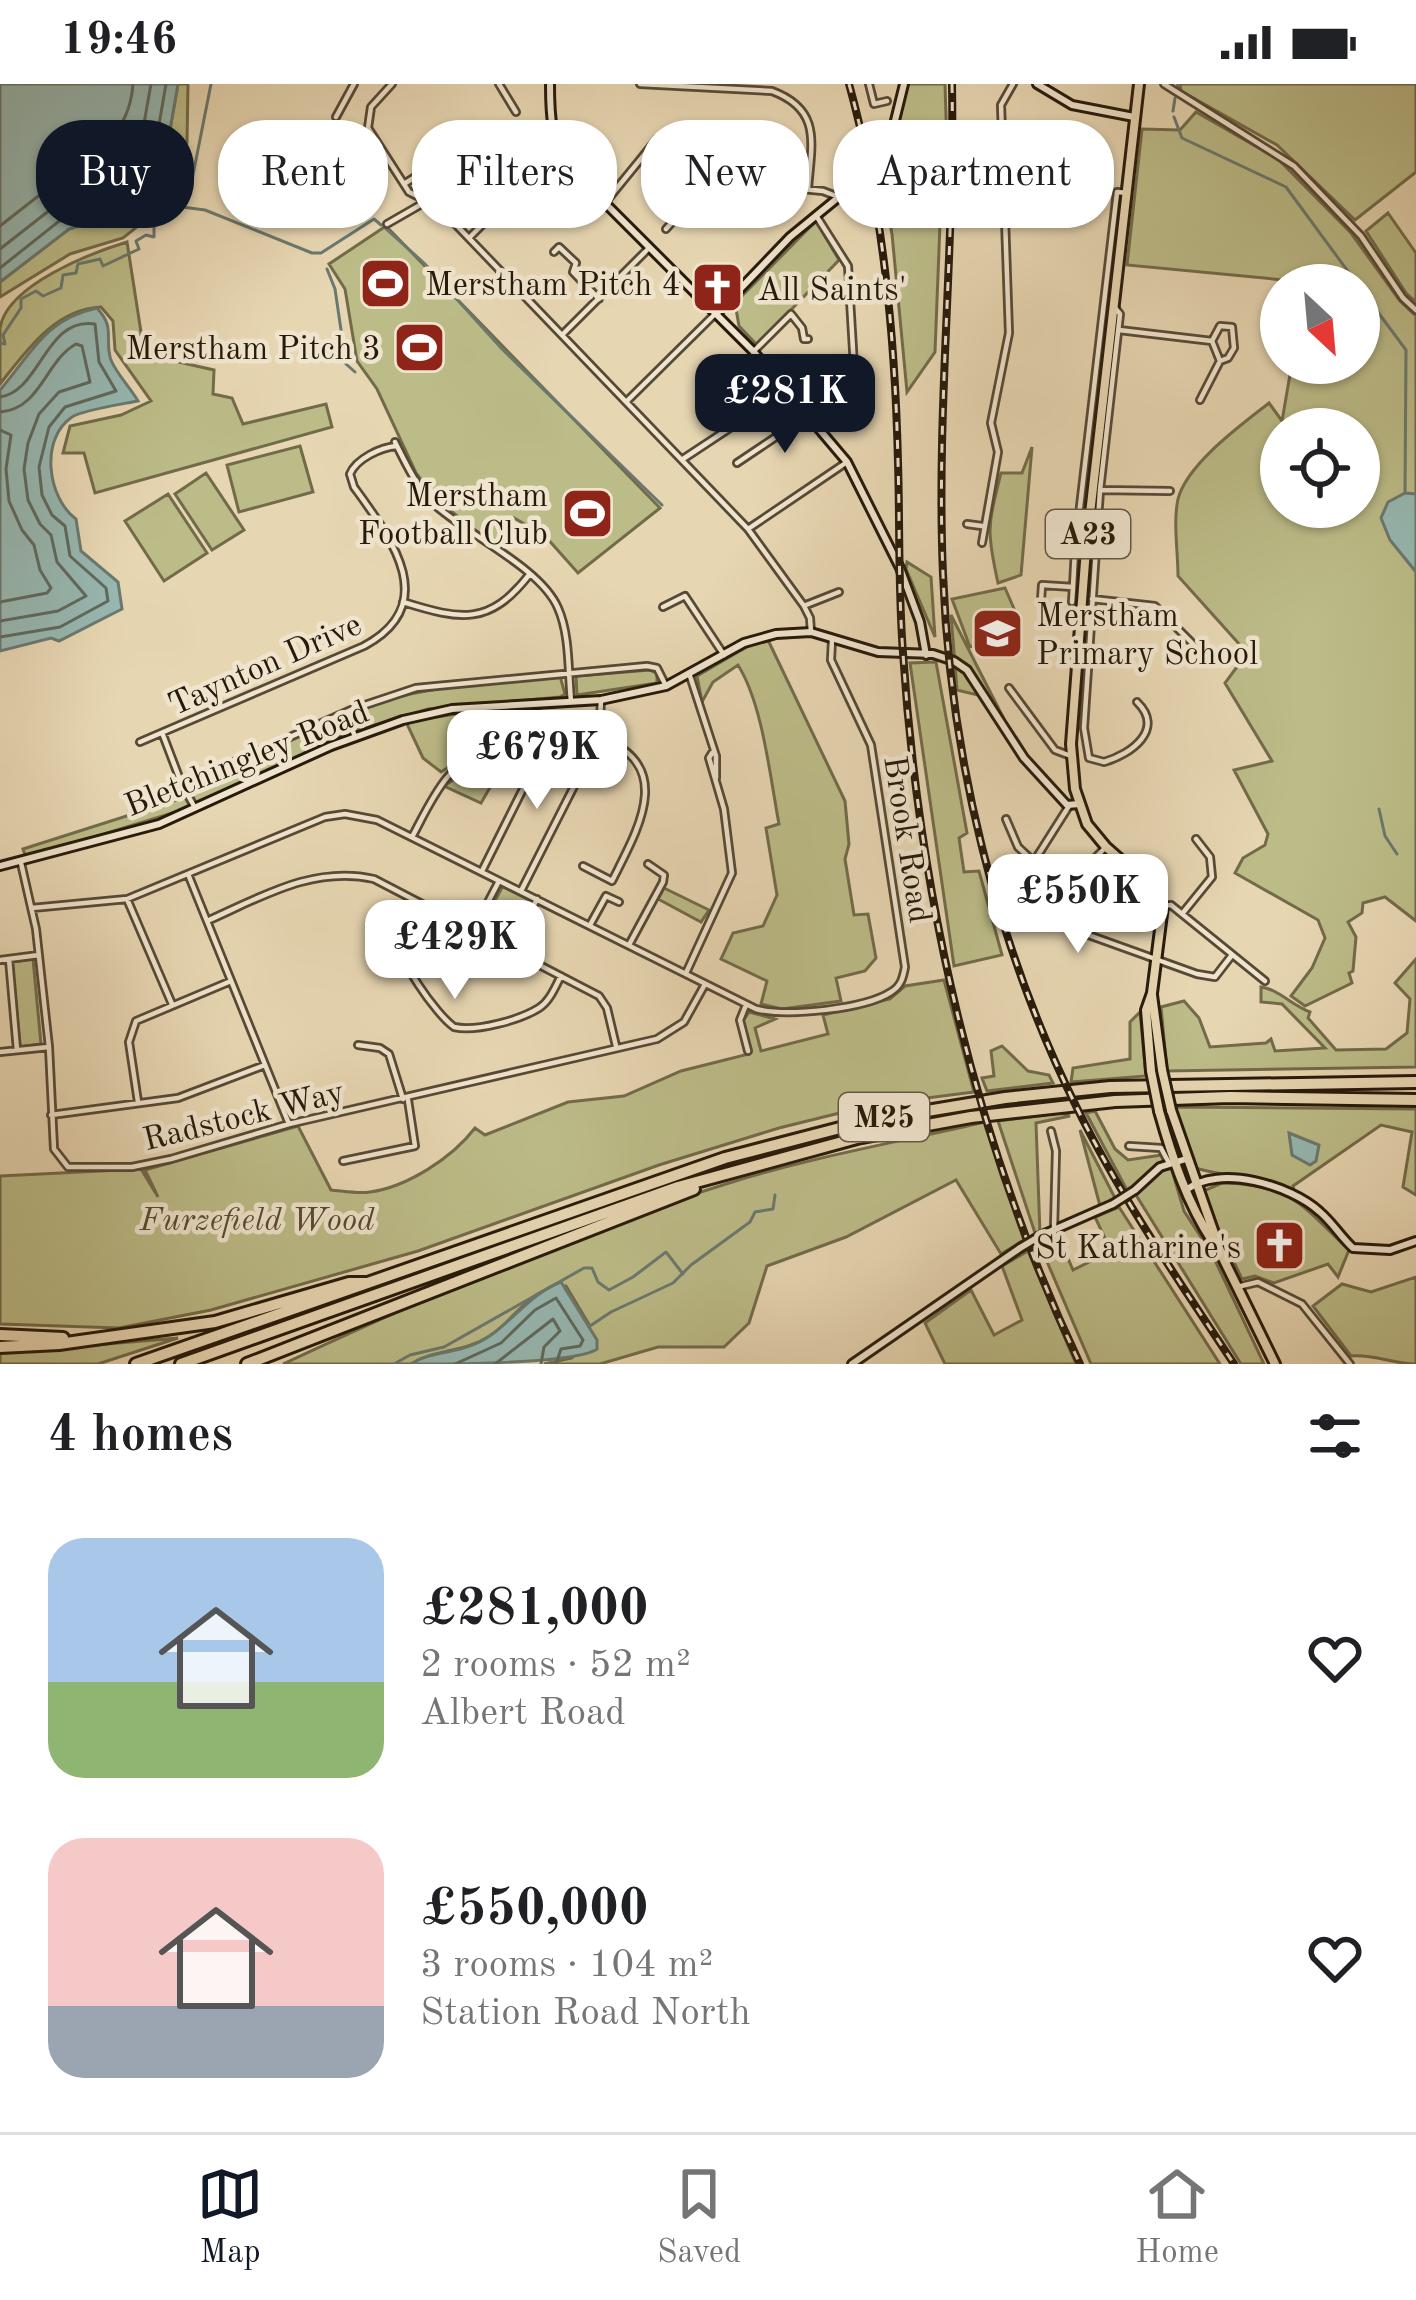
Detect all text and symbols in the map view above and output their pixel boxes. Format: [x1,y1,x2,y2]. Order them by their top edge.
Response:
text: 19:46 [60,19,177,64]
chip: Buy [36,120,194,228]
chip: Rent [218,120,388,228]
chip: Filters [412,120,617,228]
chip: New [641,120,809,228]
chip: Apartment [833,120,1114,228]
sports icon: Merstham Pitch 4 [358,255,414,311]
church icon: All Saints' [690,260,746,316]
north arrow [1260,264,1380,384]
map controls [1260,264,1380,528]
place label: Merstham Pitch 4 [425,270,681,303]
place label: All Saints' [757,275,907,308]
sports icon: Merstham Pitch 3 [392,319,448,375]
place label: Merstham Pitch 3 [125,334,381,367]
pin: £281K [701,354,869,456]
text: £281K [722,373,848,412]
button: locate [1260,408,1380,528]
place label: Merstham Football Club [358,481,548,552]
sports icon: Merstham Football Club [559,485,615,541]
road number: A23 [1046,510,1130,558]
place label: Merstham Primary School [1036,601,1258,672]
school or university icon: Merstham Primary School [969,605,1025,661]
street label: Taynton Drive [164,609,367,723]
street label: Bletchingley Road [121,696,374,824]
pin: £679K [453,710,621,812]
text: £679K [474,729,600,768]
street label: Brook Road [876,754,935,926]
pin: £550K [994,854,1162,956]
text: £550K [1015,873,1141,912]
pin: £429K [371,900,539,1002]
text: £429K [392,919,518,958]
street label: Radstock Way [140,1076,348,1158]
road number: M25 [839,1093,929,1141]
park label: Furzefield Wood [138,1205,375,1238]
church icon: St Katharine's [1252,1218,1308,1274]
place label: St Katharine's [1035,1233,1241,1266]
icon: filters [1302,1403,1368,1469]
text: 4 homes [48,1411,233,1462]
text: £281,000 [420,1585,648,1636]
icon: home [144,1586,288,1730]
icon: heart [1302,1625,1368,1691]
text: 2 rooms · 52 m² [420,1646,691,1685]
text: Albert Road [420,1694,626,1733]
text: £550,000 [420,1885,648,1936]
icon: home [144,1886,288,2030]
icon: heart [1302,1925,1368,1991]
text: 3 rooms · 104 m² [420,1946,713,1985]
text: Station Road North [420,1994,751,2033]
tab: Map [197,2161,263,2274]
tab: Saved [657,2161,741,2274]
tab: Home [1135,2161,1219,2274]

